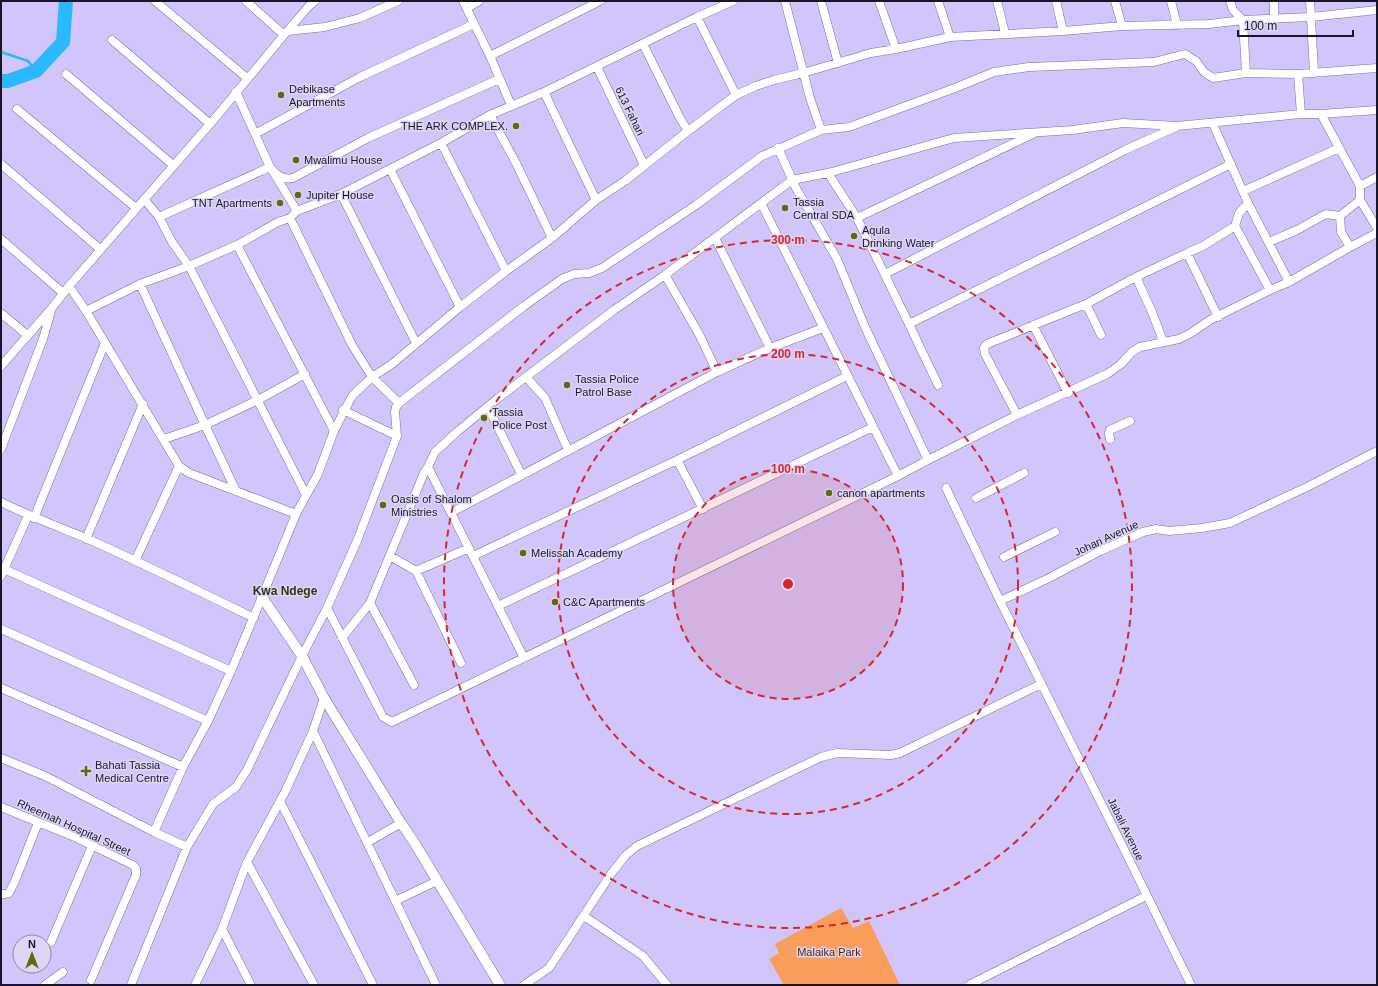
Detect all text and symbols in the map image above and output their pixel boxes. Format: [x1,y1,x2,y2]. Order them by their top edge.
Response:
scale bar [1238,12,1353,38]
text: 100 m [1244,19,1277,33]
place label: Debikase Apartments [289,83,346,108]
street label: 613 Fahari [613,85,647,137]
marker: Debikase Apartments [276,90,286,100]
place label: THE ARK COMPLEX. [401,120,508,132]
marker: THE ARK COMPLEX. [511,121,521,131]
place label: Mwalimu House [304,154,382,166]
marker: Mwalimu House [291,155,301,165]
place label: Jupiter House [306,189,374,201]
marker: Jupiter House [293,190,303,200]
place label: Tassia Central SDA [793,196,855,221]
place label: TNT Apartments [192,197,272,209]
marker: TNT Apartments [275,198,285,208]
marker: Tassia Central SDA [780,203,790,213]
place label: Aqula Drinking Water [862,224,935,249]
marker: Aqula Drinking Water [849,231,859,241]
text: 300 m [771,233,805,247]
text: 200 m [771,347,805,361]
place label: Tassia Police Patrol Base [575,373,639,398]
marker: Tassia Police Patrol Base [562,380,572,390]
place label: Tassia Police Post [492,406,547,431]
marker: Tassia Police Post [479,413,489,423]
text: 100 m [771,462,805,476]
place label: canon apartments [837,487,926,499]
marker: canon apartments [824,488,834,498]
place label: Oasis of Shalom Ministries [391,493,472,518]
marker: Oasis of Shalom Ministries [378,500,388,510]
street label: Johari Avenue [1072,518,1140,558]
place label: Melissah Academy [531,547,623,559]
marker: Melissah Academy [518,548,528,558]
centre of rings [781,577,795,591]
district label: Kwa Ndege [253,584,318,598]
place label: C&C Apartments [563,596,645,608]
marker: C&C Apartments [550,597,560,607]
place label: Bahati Tassia Medical Centre [95,759,169,784]
marker: Bahati Tassia Medical Centre [80,765,92,777]
street label: Jabali Avenue [1106,796,1146,862]
street label: Rheemah Hospital Street [15,797,133,857]
north arrow [12,934,52,974]
text: N [28,938,36,950]
park label: Malaika Park [797,946,861,958]

